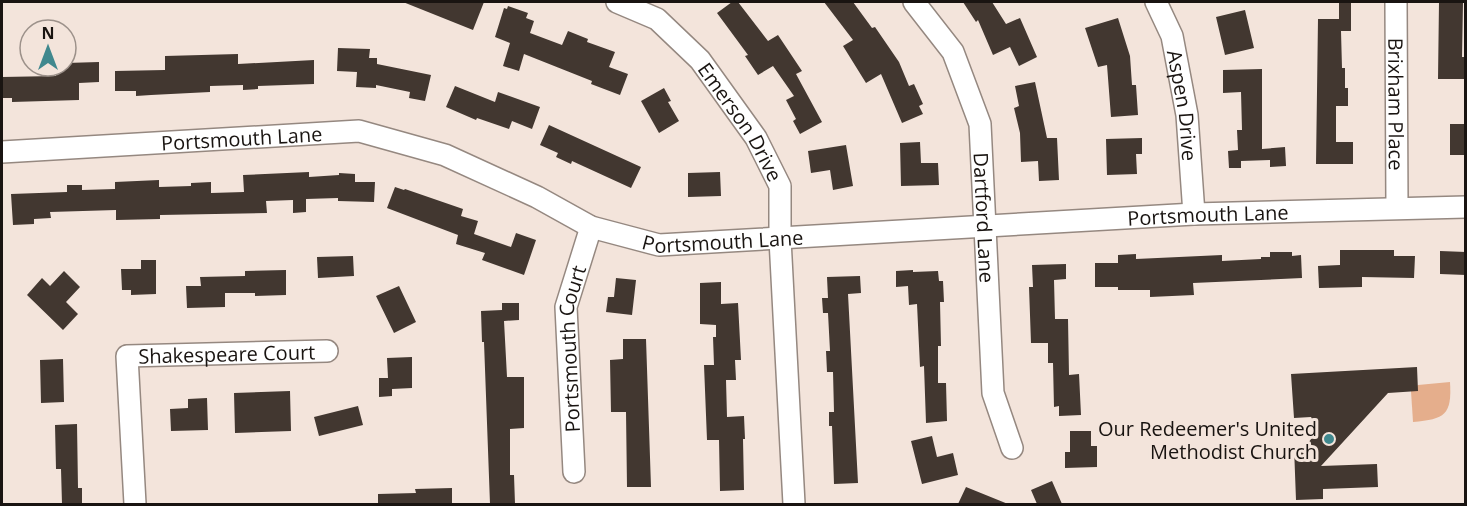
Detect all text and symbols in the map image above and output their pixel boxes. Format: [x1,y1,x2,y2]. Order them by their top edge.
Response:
north arrow [18,18,78,78]
text: N [41,22,55,44]
street label: Brixham Place [1383,38,1410,170]
street label: Aspen Drive [1161,48,1204,162]
street label: Emerson Drive [692,57,789,186]
street label: Portsmouth Lane [160,120,323,156]
street label: Dartford Lane [968,152,1001,283]
street label: Portsmouth Lane [1127,198,1289,231]
street label: Portsmouth Lane [639,223,804,259]
street label: Portsmouth Court [552,262,592,433]
street label: Shakespeare Court [138,338,316,369]
place label: Our Redeemer's United Methodist Church [1098,415,1317,465]
marker: Our Redeemer's United Methodist Church [1322,432,1336,446]

